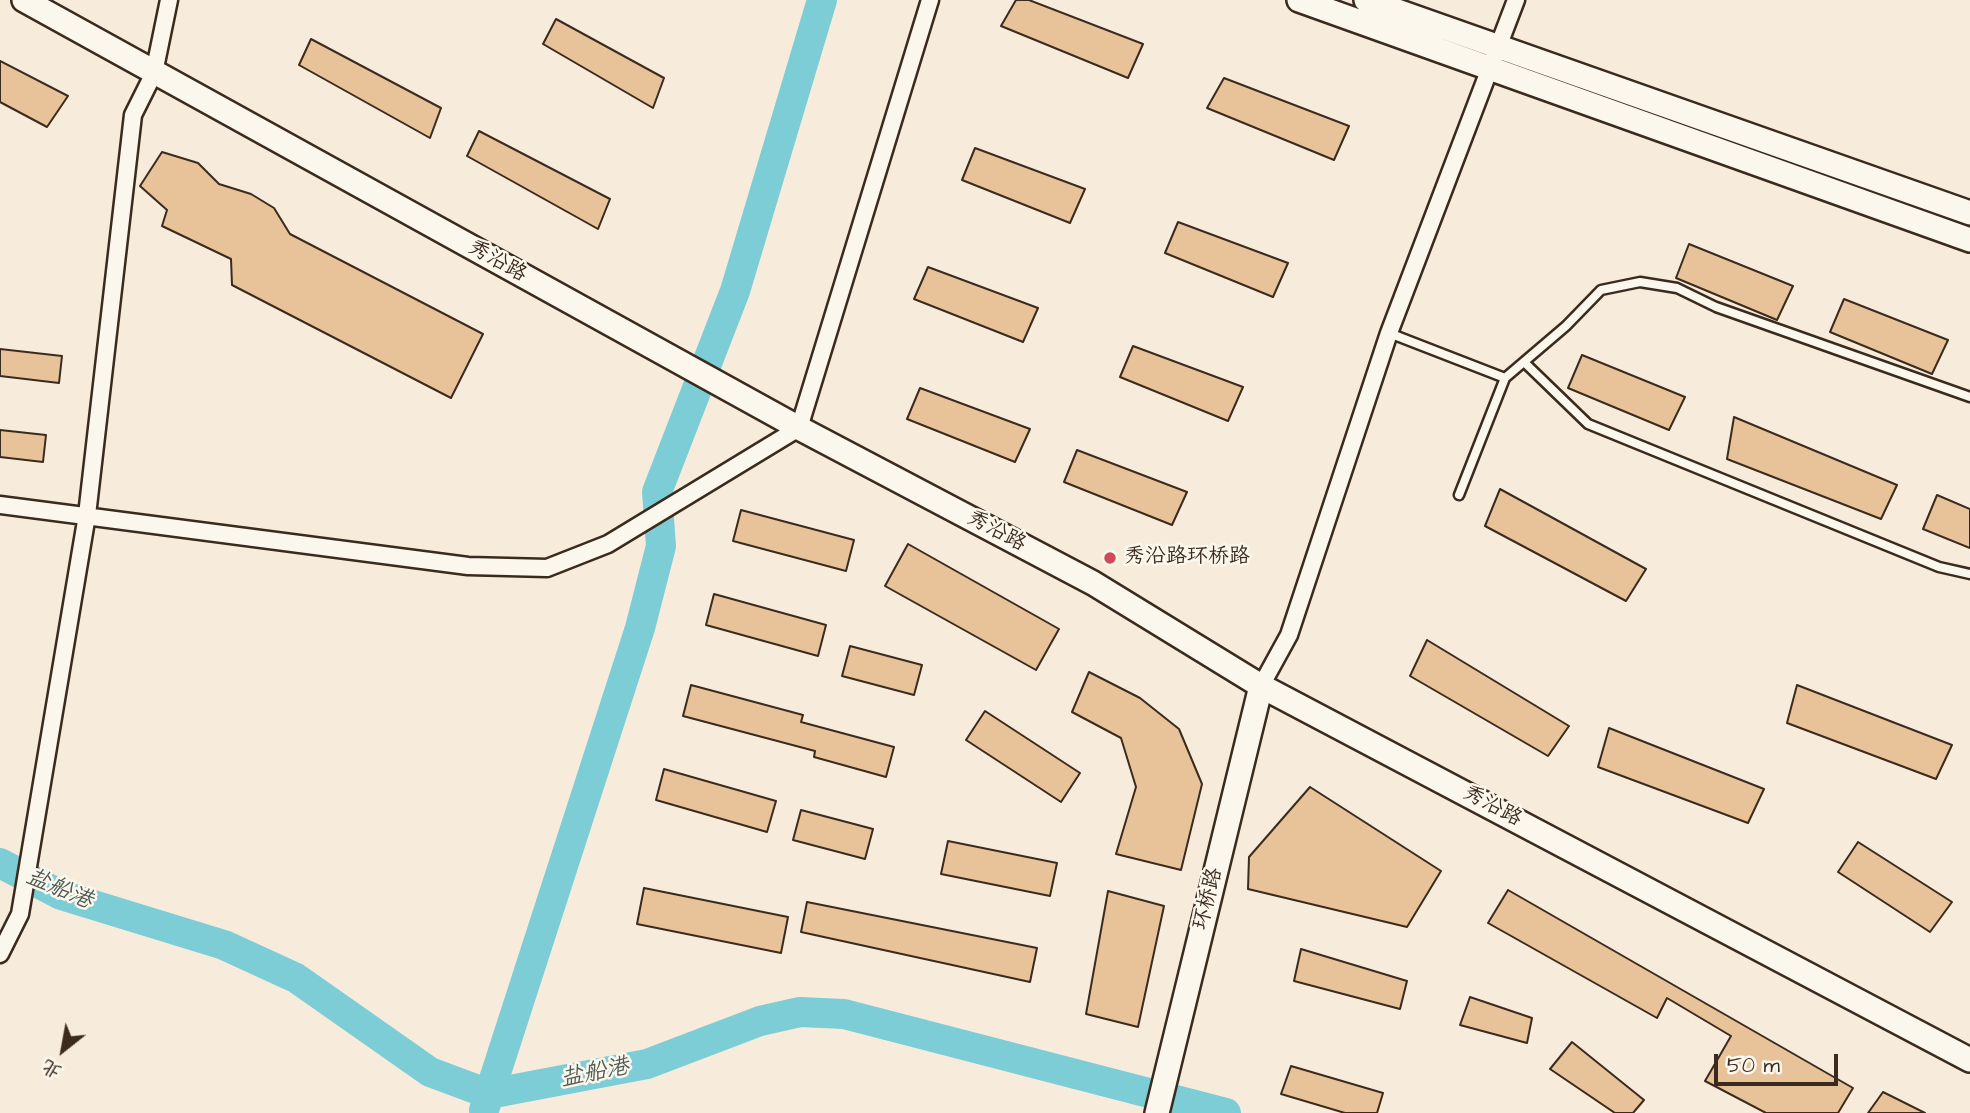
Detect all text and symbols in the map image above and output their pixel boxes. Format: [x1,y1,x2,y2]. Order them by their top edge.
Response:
street label: 秀沿路 [463,236,531,288]
street label: 秀沿路 [962,506,1030,558]
place label: 秀沿路环桥路 [1124,545,1250,571]
marker: 秀沿路环桥路 [1102,550,1118,566]
street label: 秀沿路 [1458,781,1526,833]
water label: 盐船港 [22,864,96,916]
street label: 环桥路 [1189,865,1229,933]
north arrow [28,1015,98,1085]
scale bar [1718,1040,1842,1084]
text: 50 m [1727,1051,1780,1080]
text: 北 [37,1052,67,1085]
water label: 盐船港 [559,1054,631,1094]

